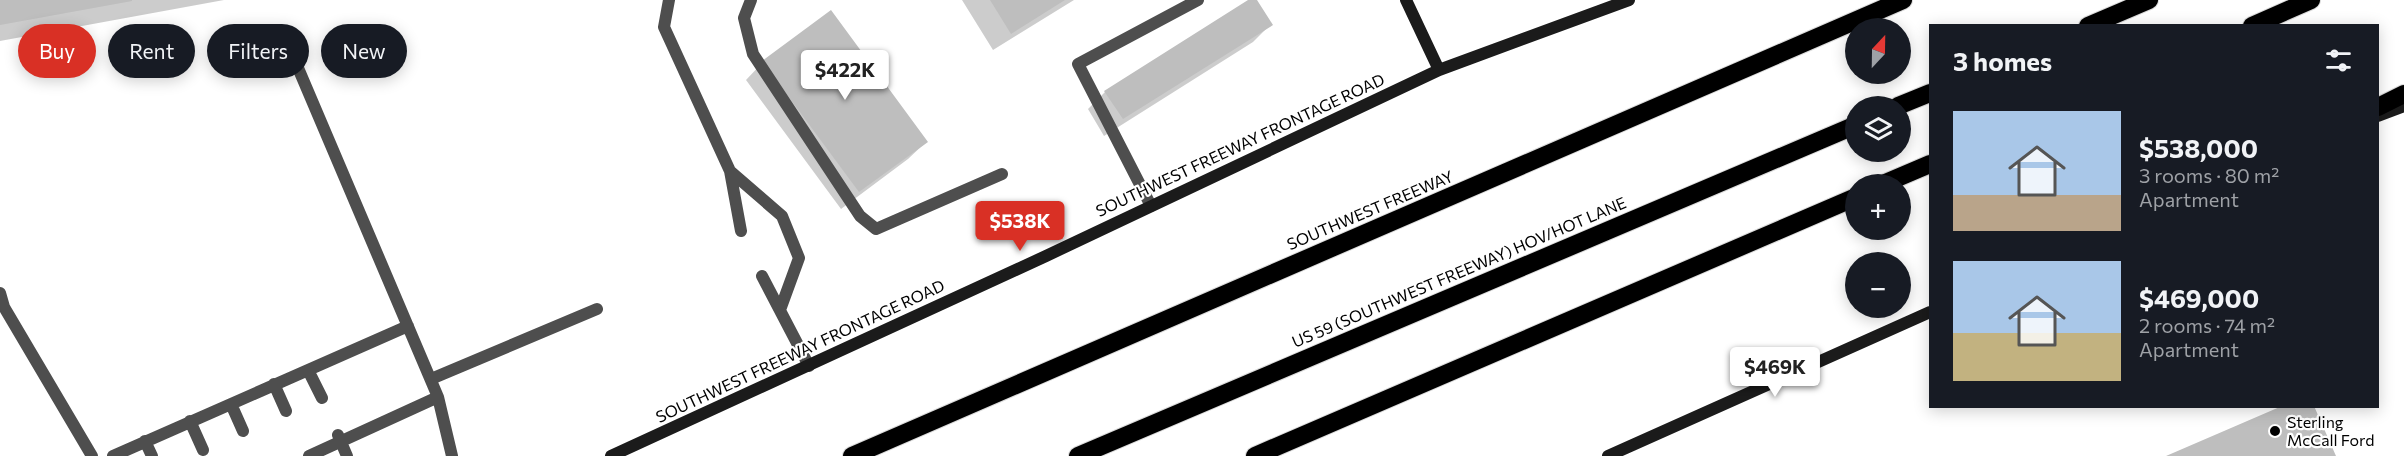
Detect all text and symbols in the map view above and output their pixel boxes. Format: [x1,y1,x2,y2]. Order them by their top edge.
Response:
north arrow [1845,18,1911,84]
map controls [1845,18,1911,318]
chip: Buy [18,24,96,78]
chip: Rent [108,24,195,78]
chip: Filters [207,24,309,78]
chip: New [321,24,407,78]
icon: filters [2322,44,2355,77]
text: 3 homes [1953,45,2052,76]
pin: $422K [803,50,887,101]
text: $422K [815,57,875,81]
street label: SOUTHWEST FREEWAY FRONTAGE ROAD [1093,69,1387,221]
button: layers [1845,96,1911,162]
text: $538,000 [2139,132,2258,163]
icon: home [2001,135,2073,207]
text: 3 rooms · 80 m² [2139,163,2279,187]
street label: SOUTHWEST FREEWAY [1284,166,1456,254]
button: + [1845,174,1911,240]
text: Apartment [2139,187,2239,211]
street label: US 59 (SOUTHWEST FREEWAY) HOV/HOT LANE [1289,192,1629,351]
pin: $538K [978,201,1062,252]
text: $538K [989,208,1051,232]
button: − [1845,252,1911,318]
street label: SOUTHWEST FREEWAY FRONTAGE ROAD [652,275,947,426]
text: $469,000 [2139,282,2259,313]
icon: home [2001,285,2073,357]
text: 2 rooms · 74 m² [2139,313,2275,337]
text: Apartment [2139,337,2239,361]
pin: $469K [1733,347,1817,398]
text: $469K [1744,354,1806,378]
place label: Sterling McCall Ford [2287,412,2374,449]
marker: Sterling McCall Ford [2268,424,2282,438]

